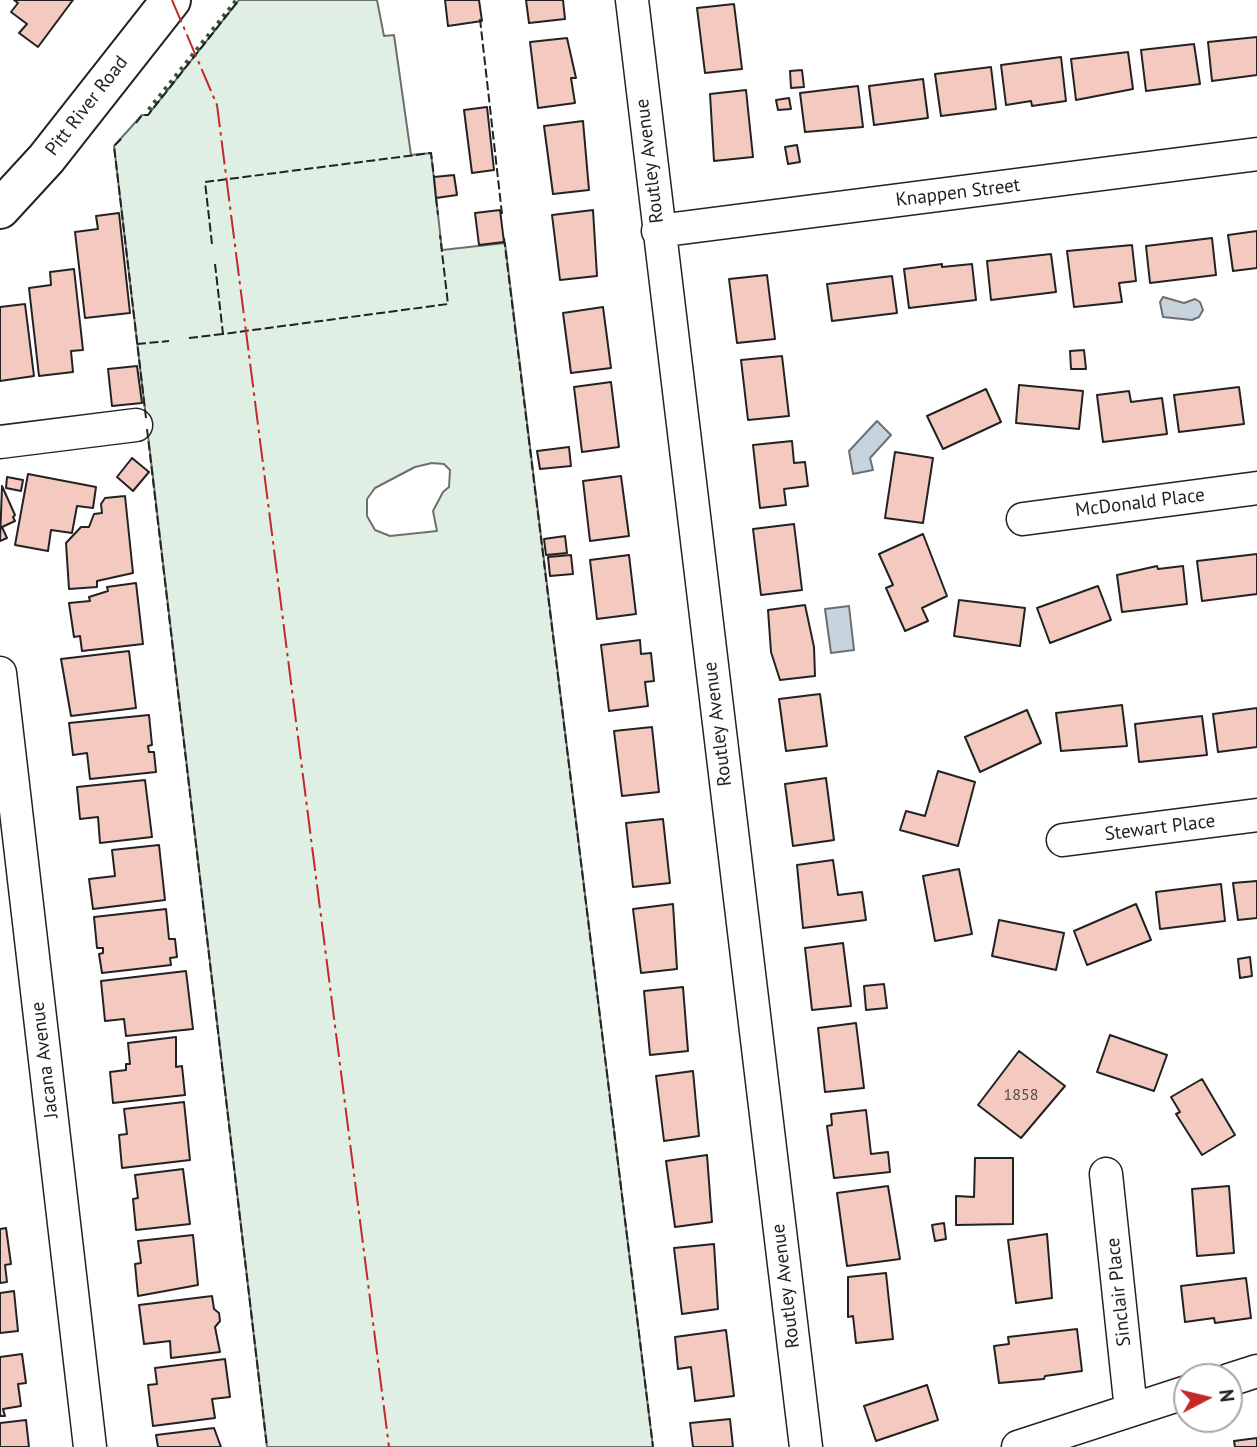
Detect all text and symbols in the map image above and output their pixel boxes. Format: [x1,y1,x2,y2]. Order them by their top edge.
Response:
street label: Pitt River Road [41,52,133,160]
street label: Routley Avenue [631,97,669,225]
street label: Knappen Street [895,174,1021,212]
street label: McDonald Place [1074,484,1206,522]
street label: Routley Avenue [699,660,737,788]
street label: Stewart Place [1103,810,1217,846]
street label: Jacana Avenue [27,1000,63,1120]
house number: 1858 [1004,1085,1038,1105]
street label: Routley Avenue [767,1222,805,1350]
street label: Sinclair Place [1102,1237,1136,1347]
north arrow [1173,1363,1243,1433]
text: N [1214,1388,1240,1403]

